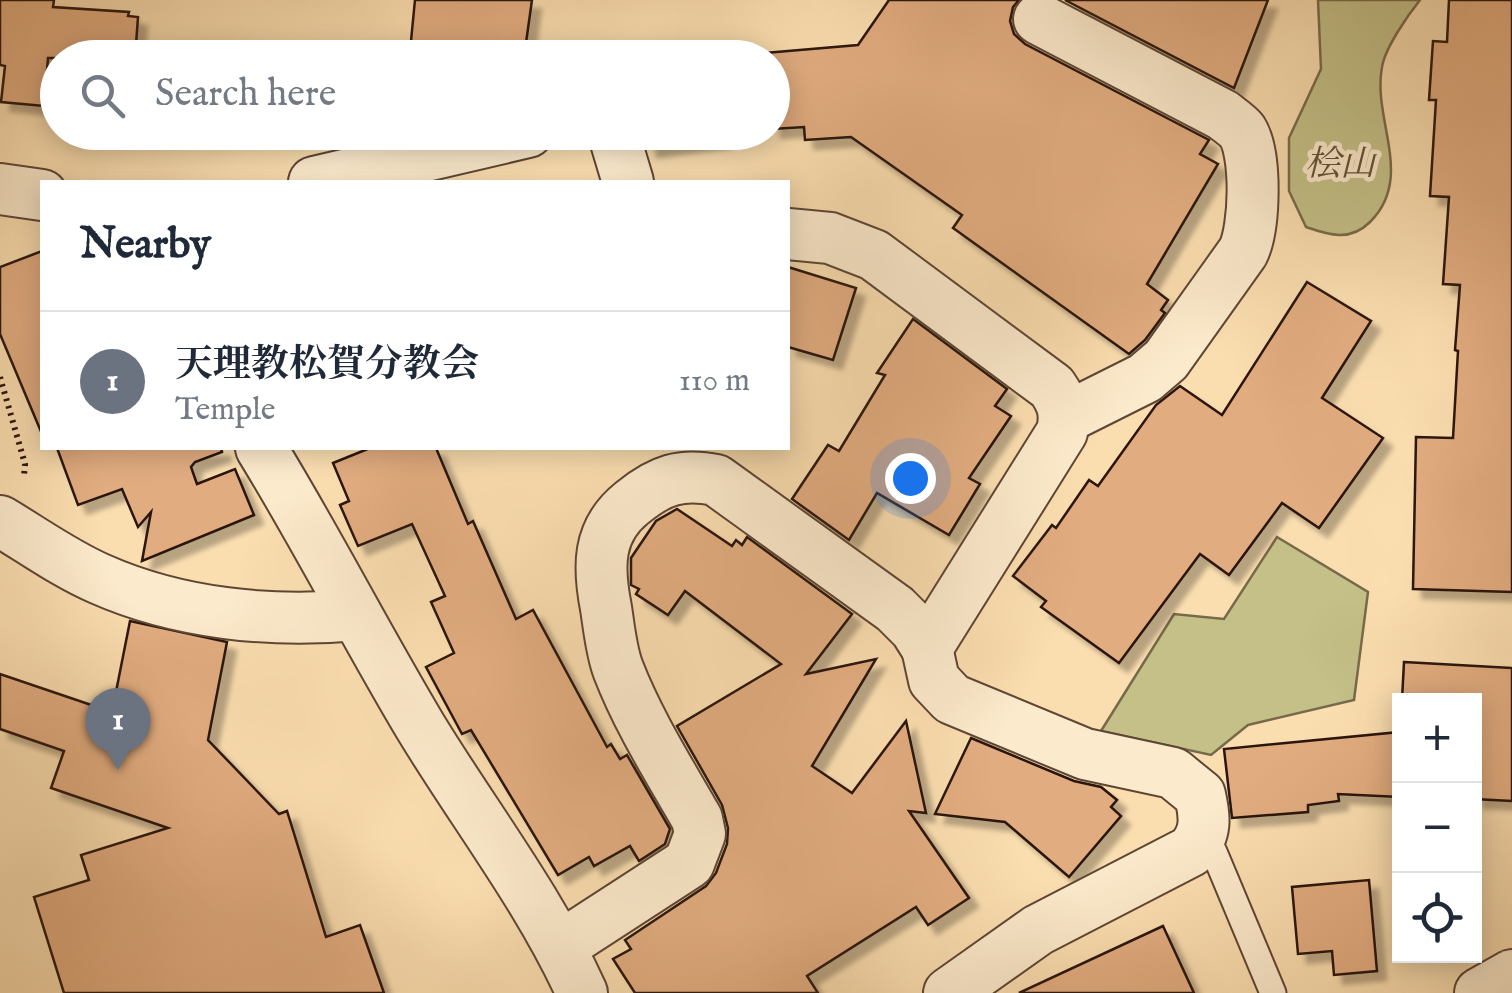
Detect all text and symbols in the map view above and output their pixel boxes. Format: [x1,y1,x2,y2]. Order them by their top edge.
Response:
search box [40,40,790,150]
icon: search [75,68,130,123]
text: Search here [155,71,336,119]
park label: 桧山 [1305,143,1378,188]
text: Nearby [80,219,211,272]
text: 天理教松賀分教会 [175,342,479,390]
text: 1 [107,361,118,402]
text: 110 m [679,361,750,402]
text: Temple [175,390,275,431]
your location [885,453,936,504]
pin: 1 [86,688,150,770]
map controls [1392,693,1482,963]
button: + [1392,693,1482,783]
button: − [1392,783,1482,873]
button: locate [1392,873,1482,963]

